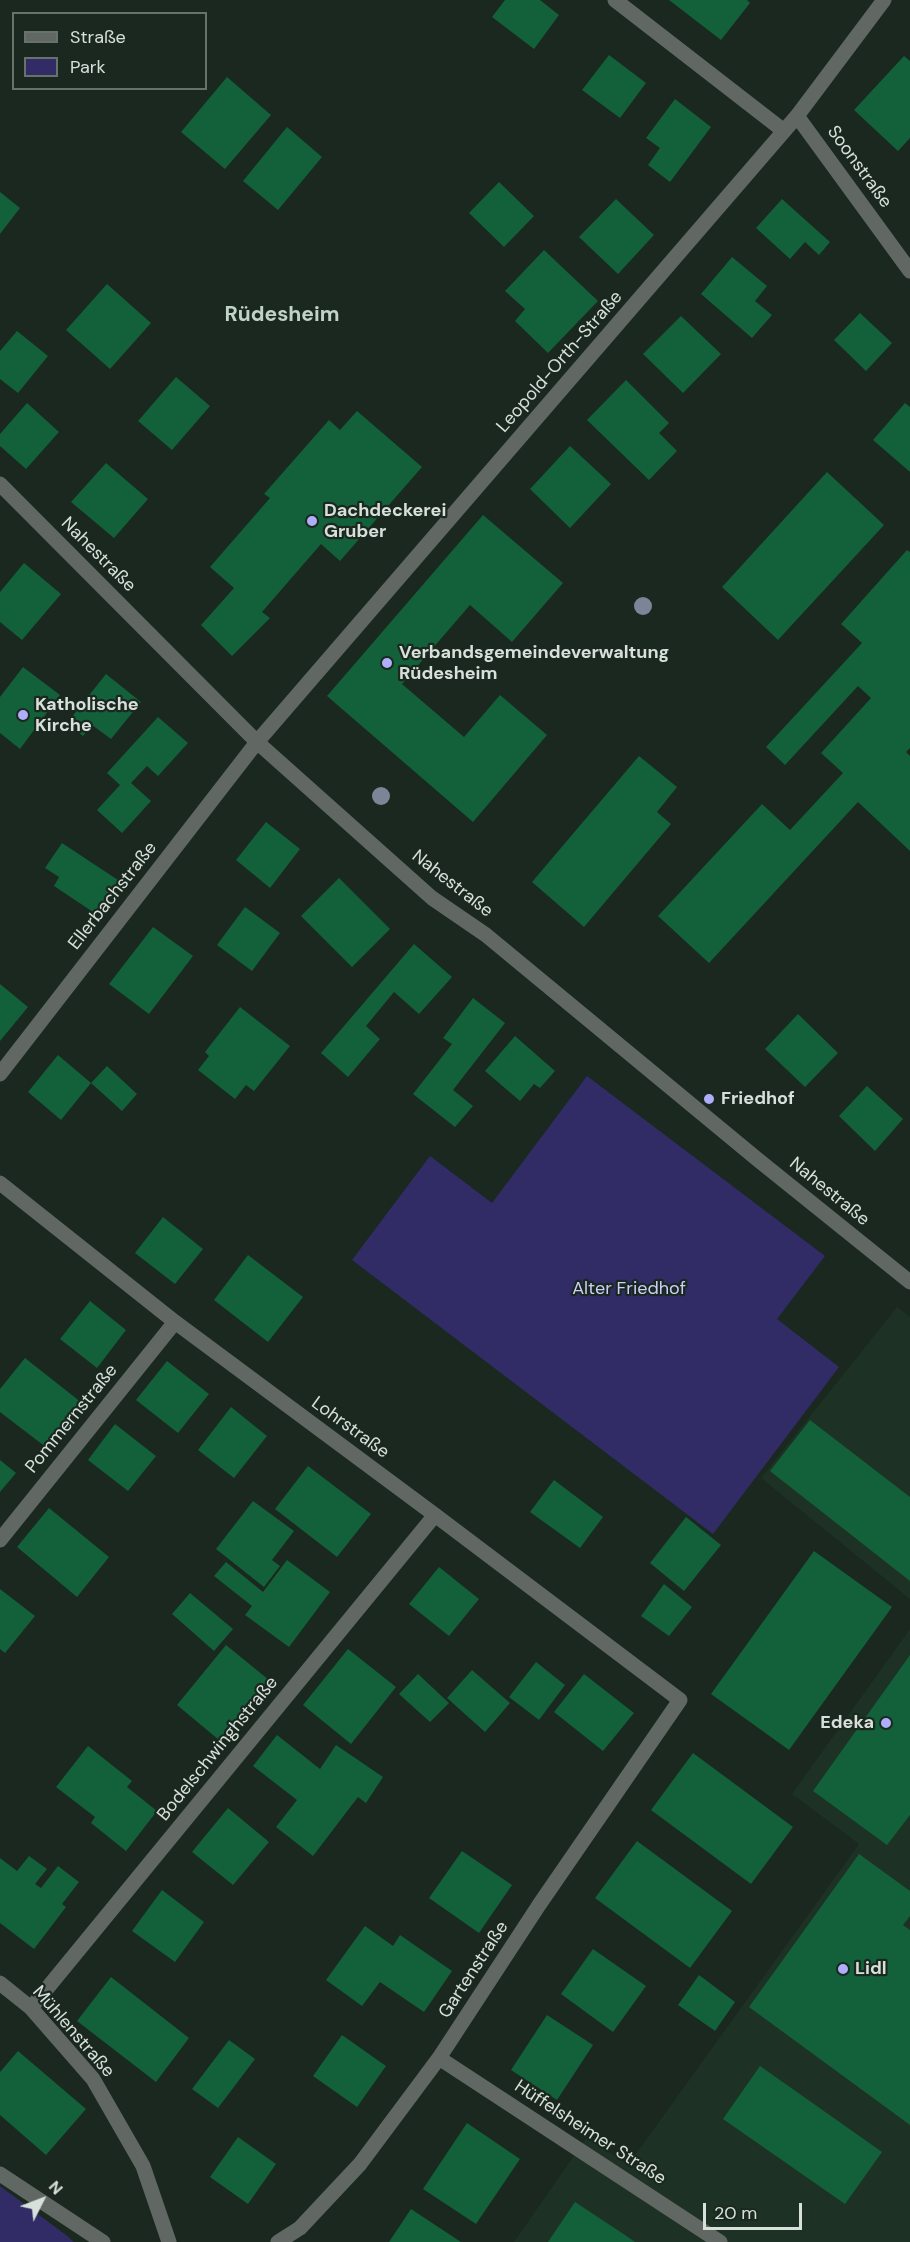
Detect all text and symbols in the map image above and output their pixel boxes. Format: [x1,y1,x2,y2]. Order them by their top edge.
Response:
legend [12,12,207,90]
text: Straße [70,25,126,49]
text: Park [70,55,106,79]
street label: Soonstraße [822,122,896,212]
street label: Leopold-Orth-Straße [493,287,627,437]
district label: Rüdesheim [225,302,339,328]
place label: Dachdeckerei Gruber [324,500,446,542]
street label: Nahestraße [56,513,140,597]
marker: Dachdeckerei Gruber [305,514,319,528]
place label: Verbandsgemeindeverwaltung Rüdesheim [399,642,669,684]
marker: Verbandsgemeindeverwaltung Rüdesheim [380,656,394,670]
place label: Katholische Kirche [35,694,139,736]
marker: Katholische Kirche [16,708,30,722]
street label: Ellerbachstraße [64,838,162,954]
street label: Nahestraße [407,846,497,922]
place label: Friedhof [721,1088,795,1110]
marker: Friedhof [702,1092,716,1106]
street label: Nahestraße [785,1153,873,1231]
park label: Alter Friedhof [572,1278,686,1300]
street label: Pommernstraße [21,1360,123,1478]
street label: Lohrstraße [307,1393,393,1463]
street label: Bodelschwinghstraße [153,1672,283,1826]
place label: Edeka [820,1712,874,1734]
marker: Edeka [879,1716,893,1730]
street label: Gartenstraße [435,1917,513,2023]
place label: Lidl [855,1958,887,1980]
marker: Lidl [836,1962,850,1976]
street label: Mühlenstraße [27,1982,119,2082]
street label: Hüffelsheimer Straße [510,2076,670,2190]
north arrow [12,2170,72,2230]
text: N [44,2176,67,2199]
scale bar [706,2191,805,2229]
text: 20 m [714,2201,757,2225]

